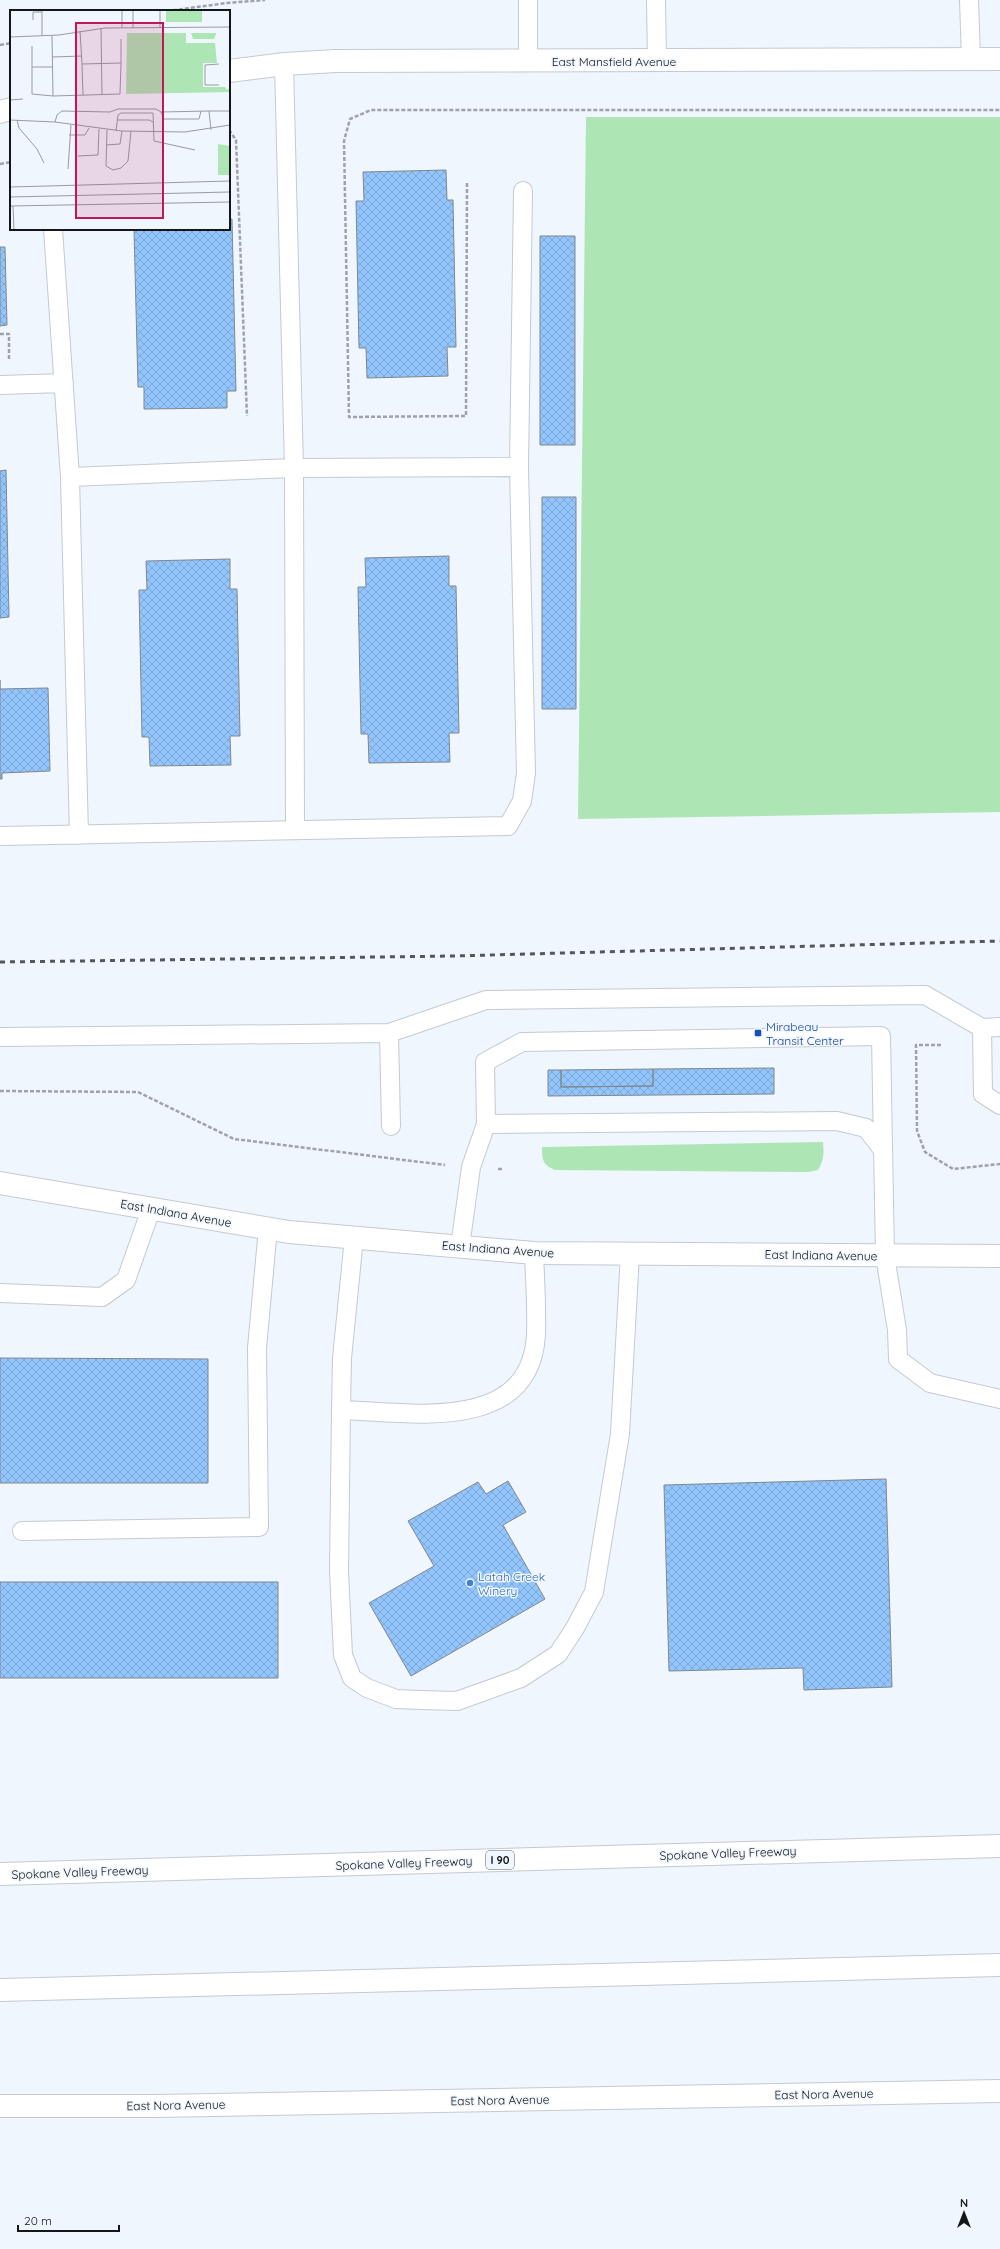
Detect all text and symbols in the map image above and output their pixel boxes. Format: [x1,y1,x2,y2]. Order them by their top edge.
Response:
inset map [10,10,230,230]
street label: East Mansfield Avenue [552,54,677,69]
place label: Mirabeau Transit Center [766,1019,844,1048]
marker: Mirabeau Transit Center [753,1028,763,1038]
street label: East Indiana Avenue [119,1196,233,1230]
street label: East Indiana Avenue [441,1238,555,1260]
street label: East Indiana Avenue [765,1247,878,1263]
place label: Latah Creek Winery [478,1569,545,1598]
marker: Latah Creek Winery [465,1578,475,1588]
street label: Spokane Valley Freeway [659,1843,797,1863]
road number: I 90 [486,1851,514,1869]
street label: Spokane Valley Freeway [335,1853,473,1873]
street label: Spokane Valley Freeway [11,1862,149,1882]
street label: East Nora Avenue [774,2086,874,2102]
street label: East Nora Avenue [450,2092,550,2108]
street label: East Nora Avenue [126,2097,226,2113]
north arrow [944,2193,984,2233]
text: N [960,2196,968,2210]
scale bar [18,2207,119,2233]
text: 20 m [24,2213,52,2228]

